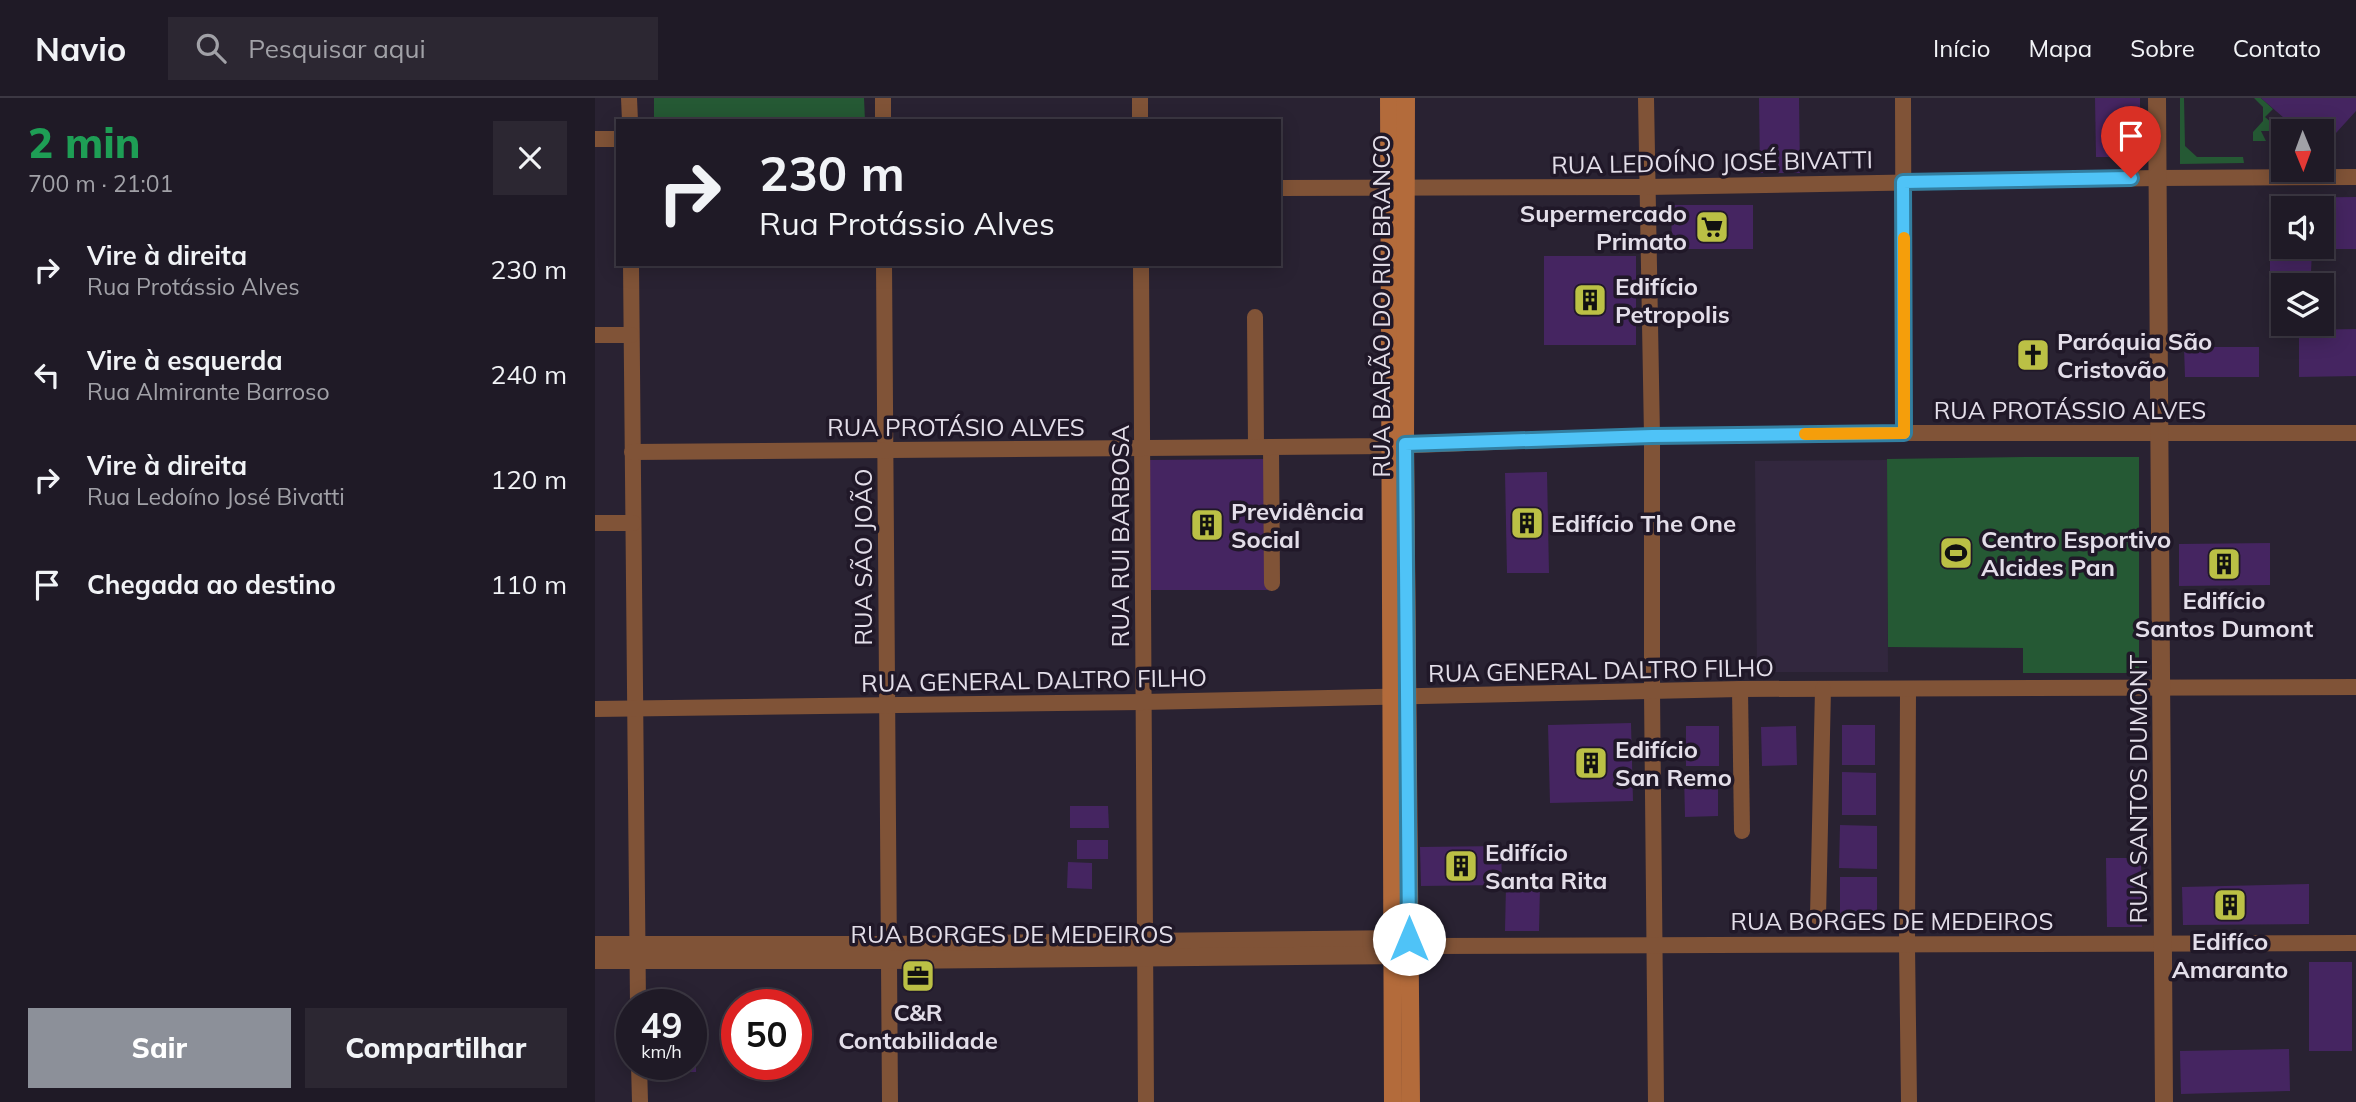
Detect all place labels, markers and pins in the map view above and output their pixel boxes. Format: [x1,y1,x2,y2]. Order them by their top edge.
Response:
pin [2101,106,2161,178]
place label: Supermercado Primato [1520,198,1687,256]
supermarket icon: Supermercado Primato [1693,208,1731,246]
place label: Edifício Petropolis [1615,271,1730,329]
building icon: Edifício Petropolis [1571,281,1609,319]
place label: Paróquia São Cristovão [2057,326,2212,384]
church icon: Paróquia São Cristovão [2014,336,2052,374]
place label: Previdência Social [1231,496,1364,554]
building icon: Edifício The One [1508,504,1546,542]
building icon: Previdência Social [1188,506,1226,544]
place label: Edifício The One [1551,508,1736,538]
place label: Centro Esportivo Alcides Pan [1981,524,2171,582]
sports icon: Centro Esportivo Alcides Pan [1937,534,1975,572]
building icon: Edifício Santos Dumont [2205,545,2243,583]
place label: Edifício Santos Dumont [2135,585,2313,643]
place label: Edifício San Remo [1615,734,1732,792]
building icon: Edifício San Remo [1572,744,1610,782]
place label: Edifício Santa Rita [1485,837,1607,895]
building icon: Edifício Santa Rita [1442,847,1480,885]
building icon: Edifíco Amaranto [2211,886,2249,924]
place label: Edifíco Amaranto [2172,926,2288,984]
office icon: C&R Contabilidade [899,957,937,995]
place label: C&R Contabilidade [838,997,998,1055]

